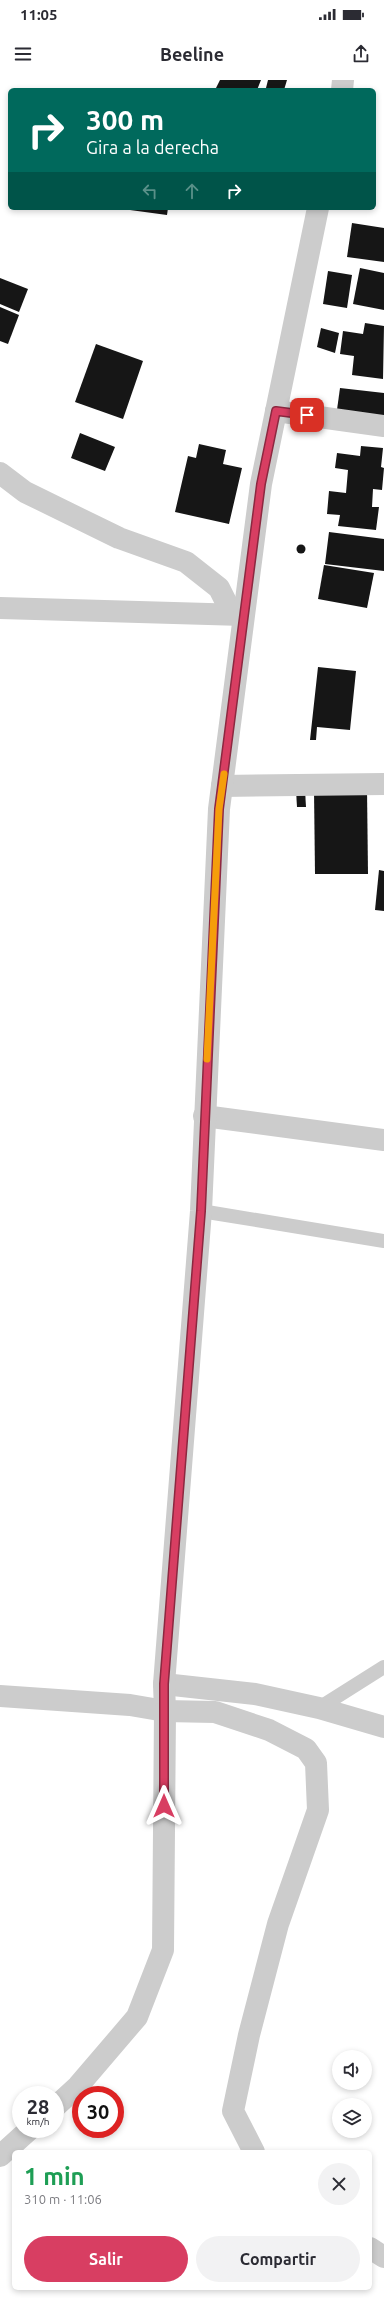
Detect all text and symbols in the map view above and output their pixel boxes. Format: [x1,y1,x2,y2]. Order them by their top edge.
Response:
text: 11:05 [20,6,58,23]
icon: menu [12,43,34,65]
icon: share [350,43,372,65]
text: Beeline [160,44,224,64]
icon: right [20,104,72,156]
text: 300 m [86,104,164,135]
text: Gira a la derecha [86,137,219,157]
icon: left [139,180,161,202]
icon: ahead [181,180,203,202]
icon: right [223,180,245,202]
pin [290,398,324,432]
icon: arrive [296,404,318,426]
position arrow [143,1785,185,1827]
map controls [332,2050,372,2138]
button: sound [332,2050,372,2090]
speed limit sign: 30 [72,2086,124,2138]
text: 28 [27,2095,49,2118]
button: layers [332,2098,372,2138]
text: km/h [26,2116,50,2127]
text: 1 min [24,2163,85,2190]
button: close [318,2163,360,2205]
text: 310 m · 11:06 [24,2192,102,2206]
button: Salir [24,2236,188,2282]
button: Compartir [196,2236,360,2282]

